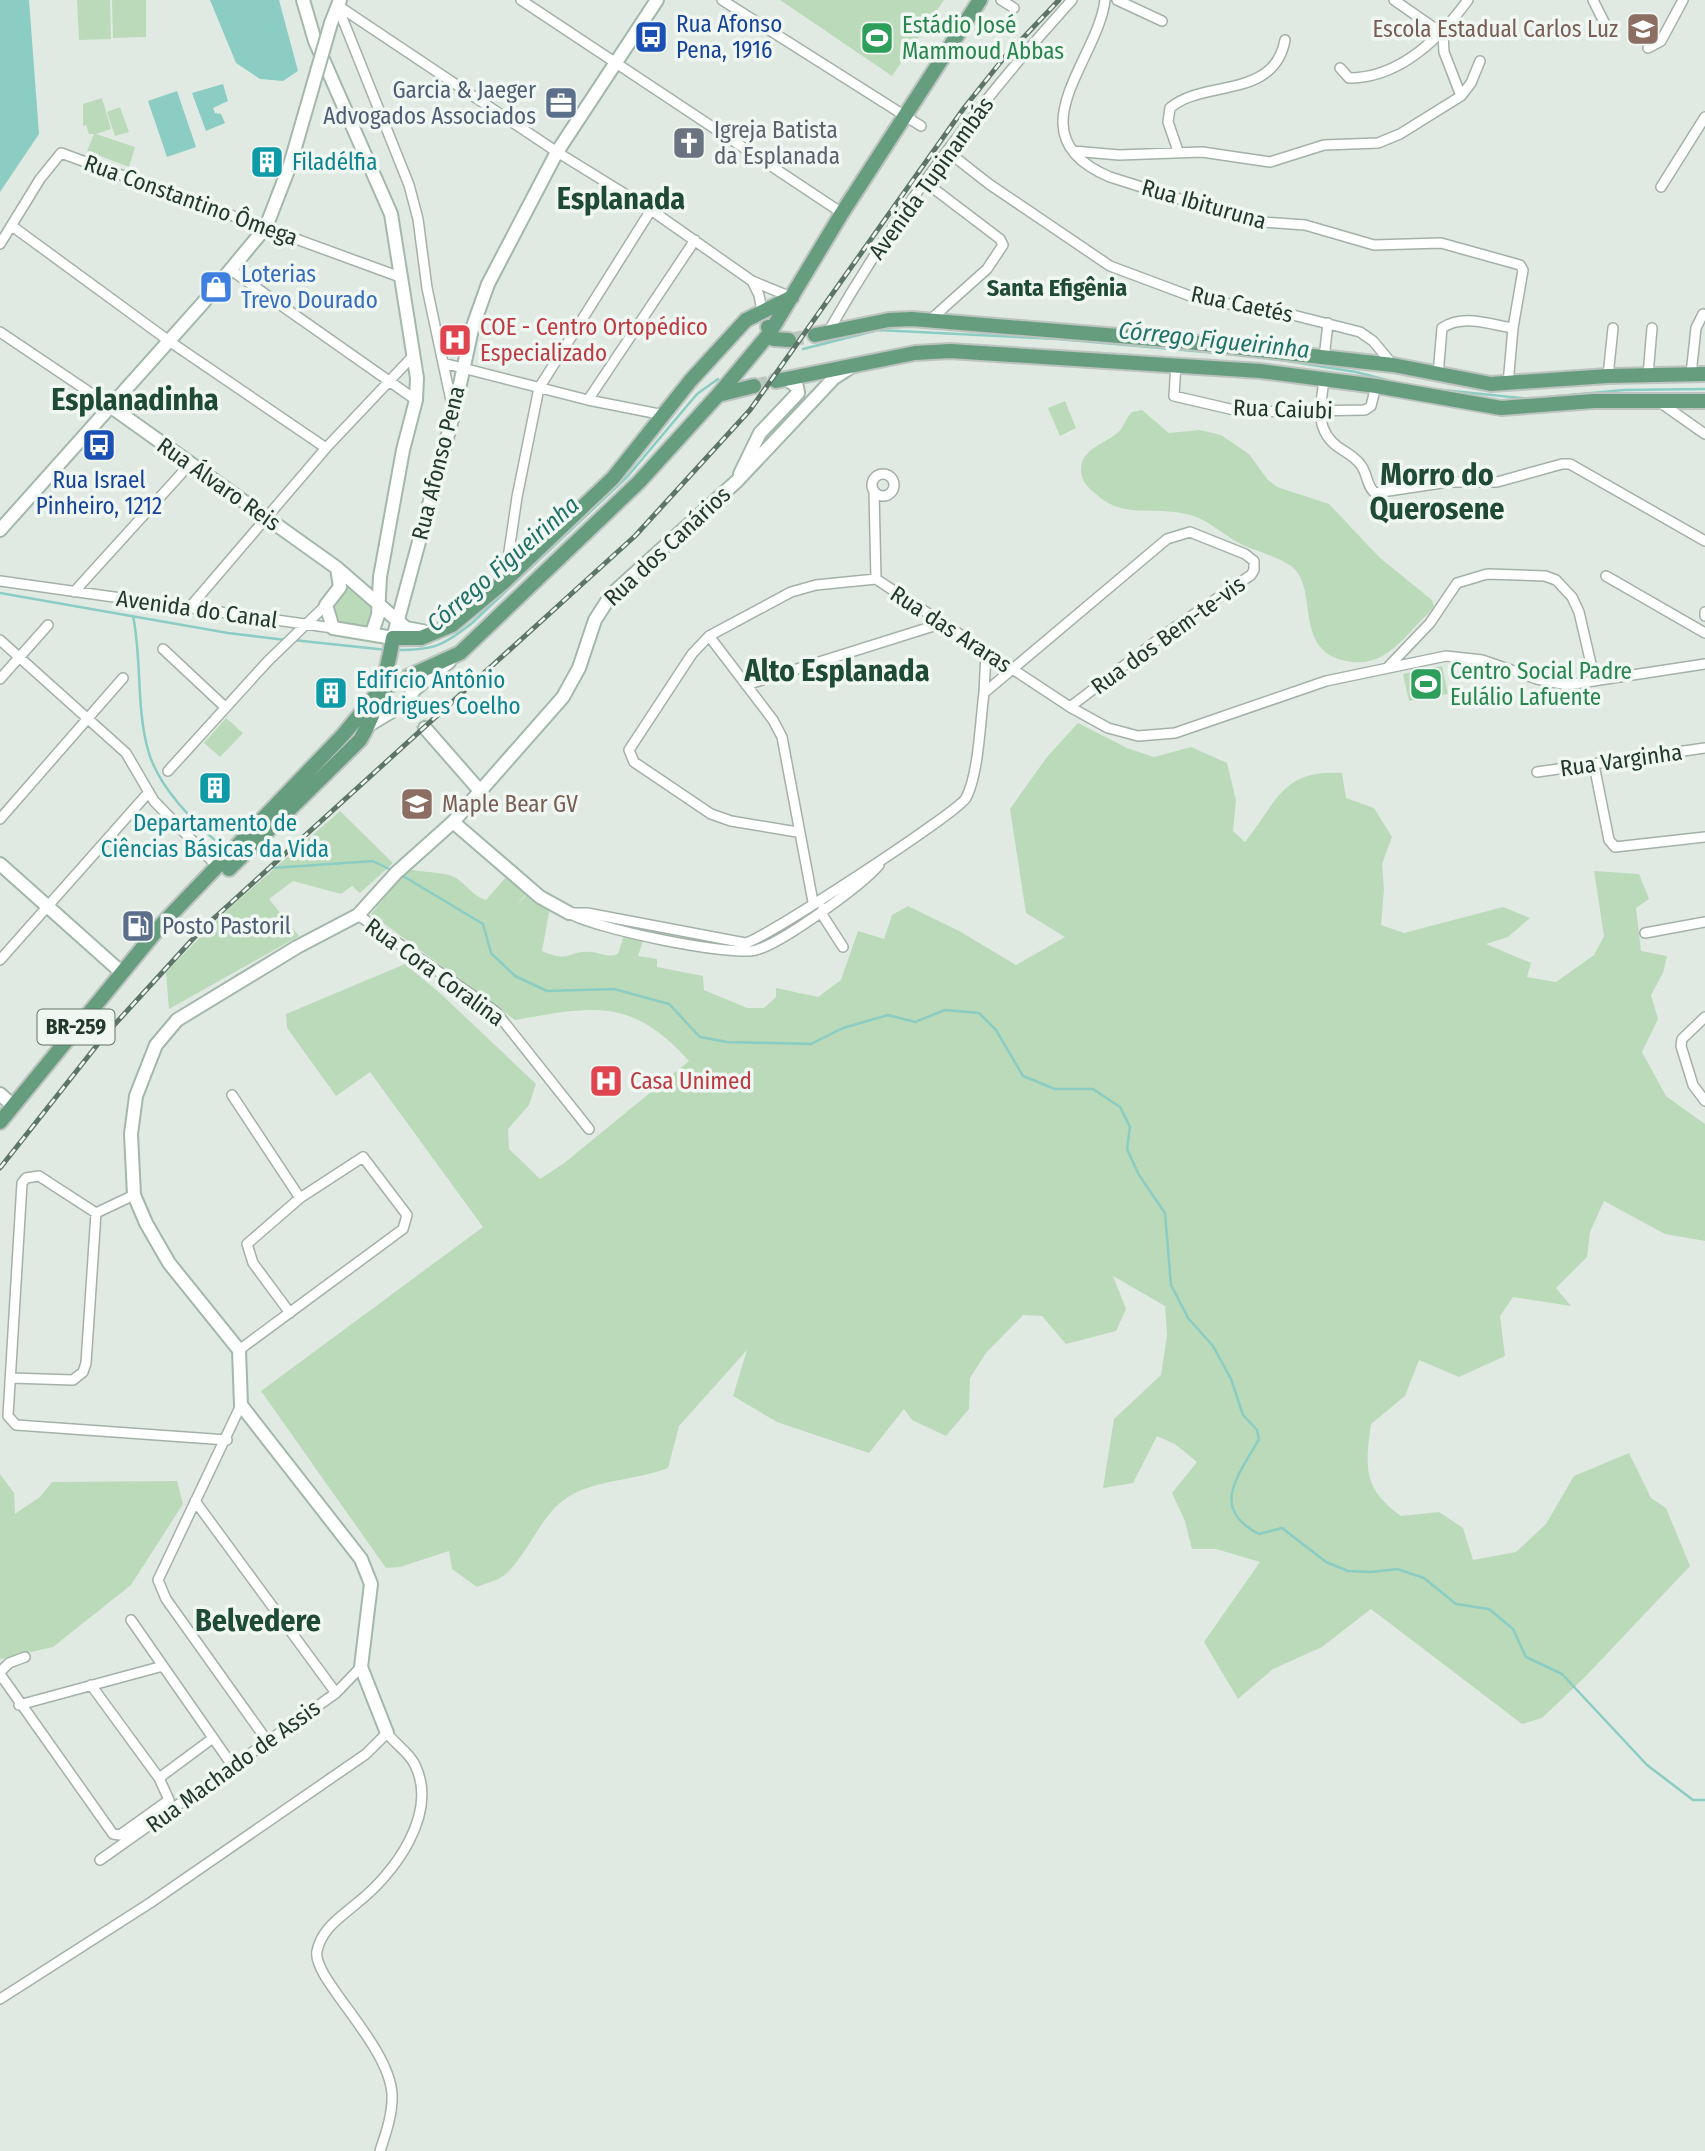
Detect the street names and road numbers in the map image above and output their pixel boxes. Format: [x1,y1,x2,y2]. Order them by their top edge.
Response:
street label: Avenida Tupinambás [863,91,1000,265]
street label: Rua Constantino Ômega [80,147,302,252]
street label: Rua Ibituruna [1138,173,1270,235]
street label: Rua Caetés [1188,280,1296,329]
street label: Rua Afonso Pena [405,383,471,543]
street label: Rua Caiubi [1233,393,1333,425]
street label: Rua Álvaro Reis [152,430,287,537]
street label: Rua dos Canários [598,480,736,612]
street label: Rua dos Bem-te-vis [1086,570,1251,700]
street label: Rua das Araras [885,579,1017,679]
street label: Avenida do Canal [115,584,279,634]
street label: Rua Varginha [1558,738,1684,782]
street label: Rua Cora Coralina [360,912,510,1032]
road number: BR-259 [38,1010,114,1044]
street label: Rua Machado de Assis [141,1693,326,1839]

